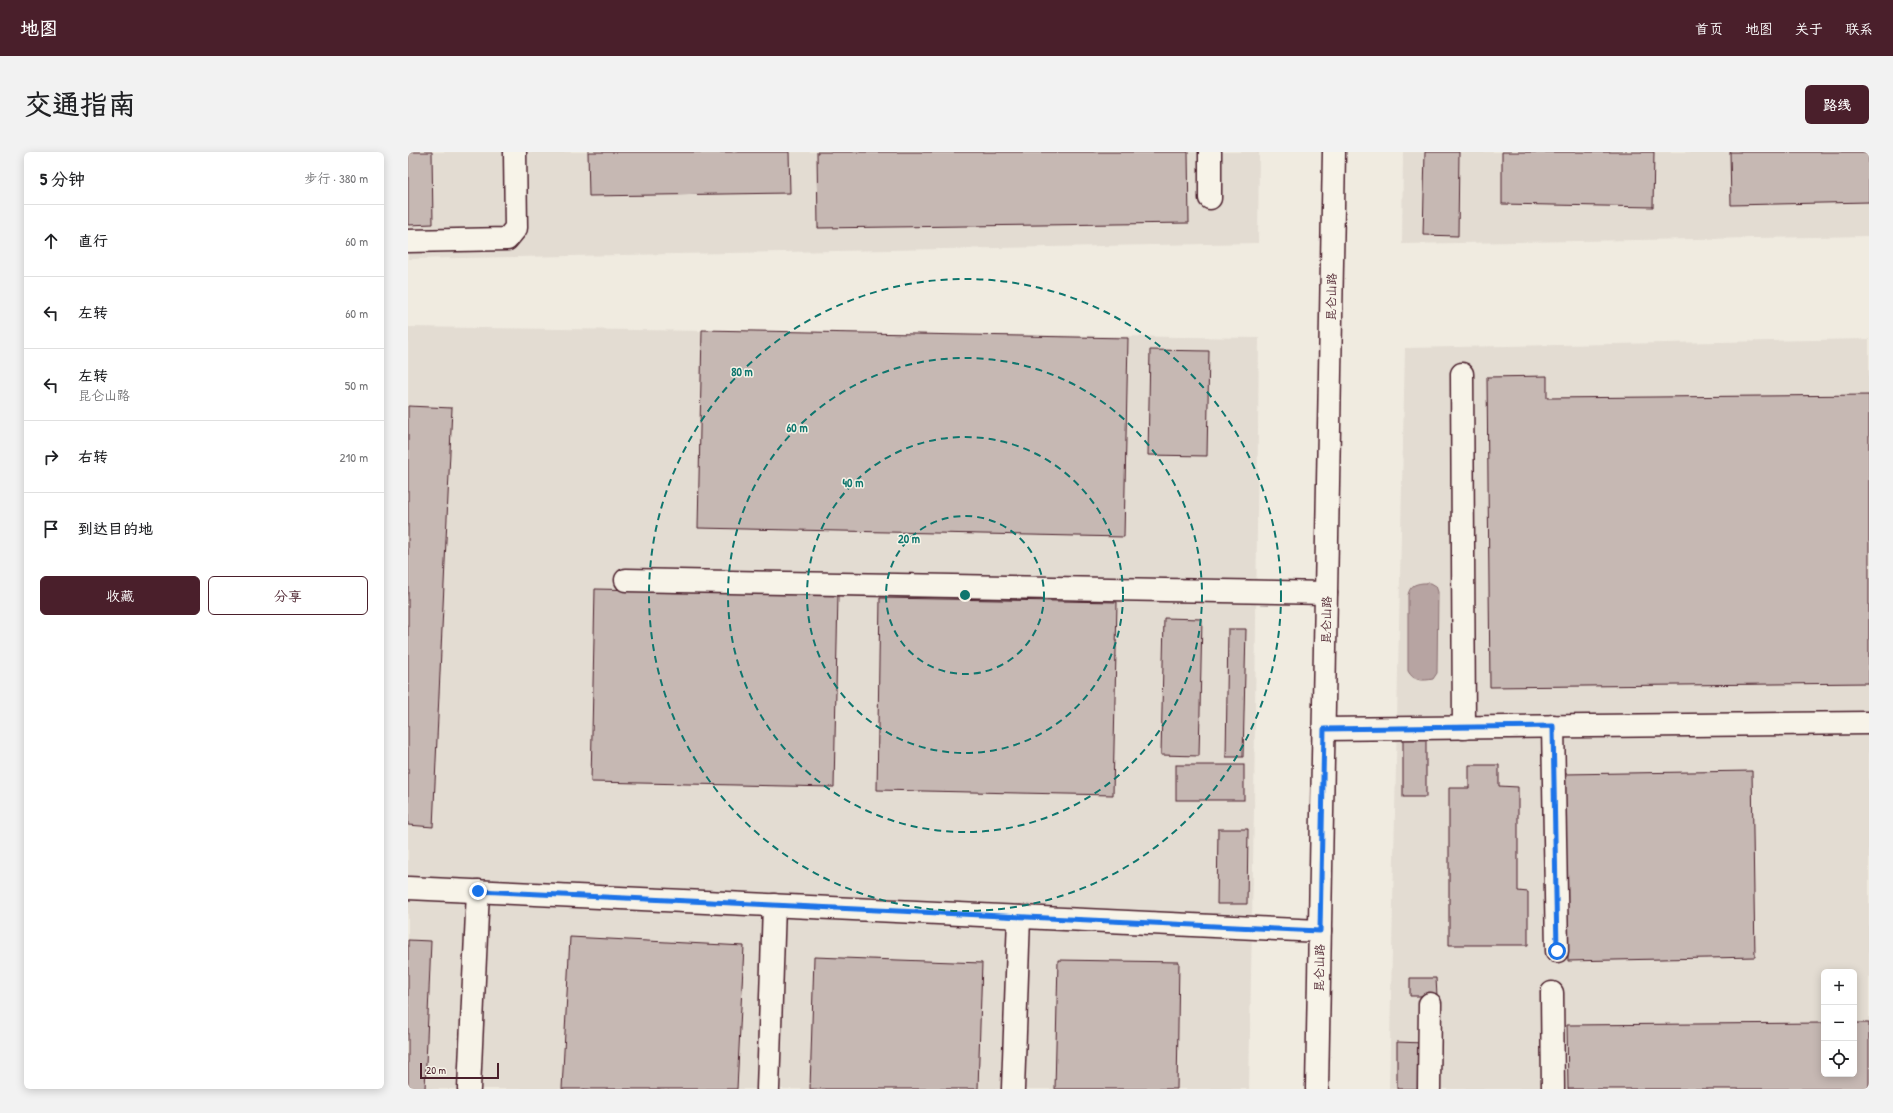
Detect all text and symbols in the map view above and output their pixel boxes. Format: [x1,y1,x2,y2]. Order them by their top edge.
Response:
text: 地图 [20,15,58,41]
text: 首页 [1695,19,1723,38]
text: 地图 [1745,19,1773,38]
text: 关于 [1795,19,1823,38]
text: 联系 [1845,19,1873,38]
text: 交通指南 [24,85,136,123]
button: 路线 [1805,85,1869,124]
text: 5 分钟 [40,167,85,190]
text: 步行 · 380 m [304,169,368,187]
icon: ahead [40,230,62,252]
text: 直行 [78,230,108,251]
text: 60 m [345,232,368,250]
street label: 昆仑山路 [1322,273,1340,321]
icon: left [40,302,62,324]
text: 左转 [78,302,108,323]
text: 60 m [345,304,368,322]
text: 80 m [731,363,753,380]
text: 左转 [78,365,108,386]
icon: left [40,374,62,396]
text: 50 m [345,376,368,394]
text: 昆仑山路 [78,386,130,404]
text: 60 m [786,419,808,436]
icon: right [40,446,62,468]
text: 右转 [78,446,108,467]
text: 210 m [340,448,368,466]
text: 40 m [843,474,863,491]
icon: arrive [40,518,62,540]
text: 到达目的地 [78,518,153,539]
text: 20 m [898,530,920,547]
button: 收藏 [40,576,200,615]
button: 分享 [208,576,368,615]
centre of rings [958,588,972,602]
street label: 昆仑山路 [1317,596,1335,644]
route end [469,882,487,900]
route start [1548,942,1566,960]
street label: 昆仑山路 [1310,944,1328,992]
map controls [1821,969,1857,1077]
button: + [1821,969,1857,1005]
button: − [1821,1005,1857,1041]
button: locate [1821,1041,1857,1077]
scale bar [420,1061,499,1080]
text: 20 m [426,1063,446,1077]

